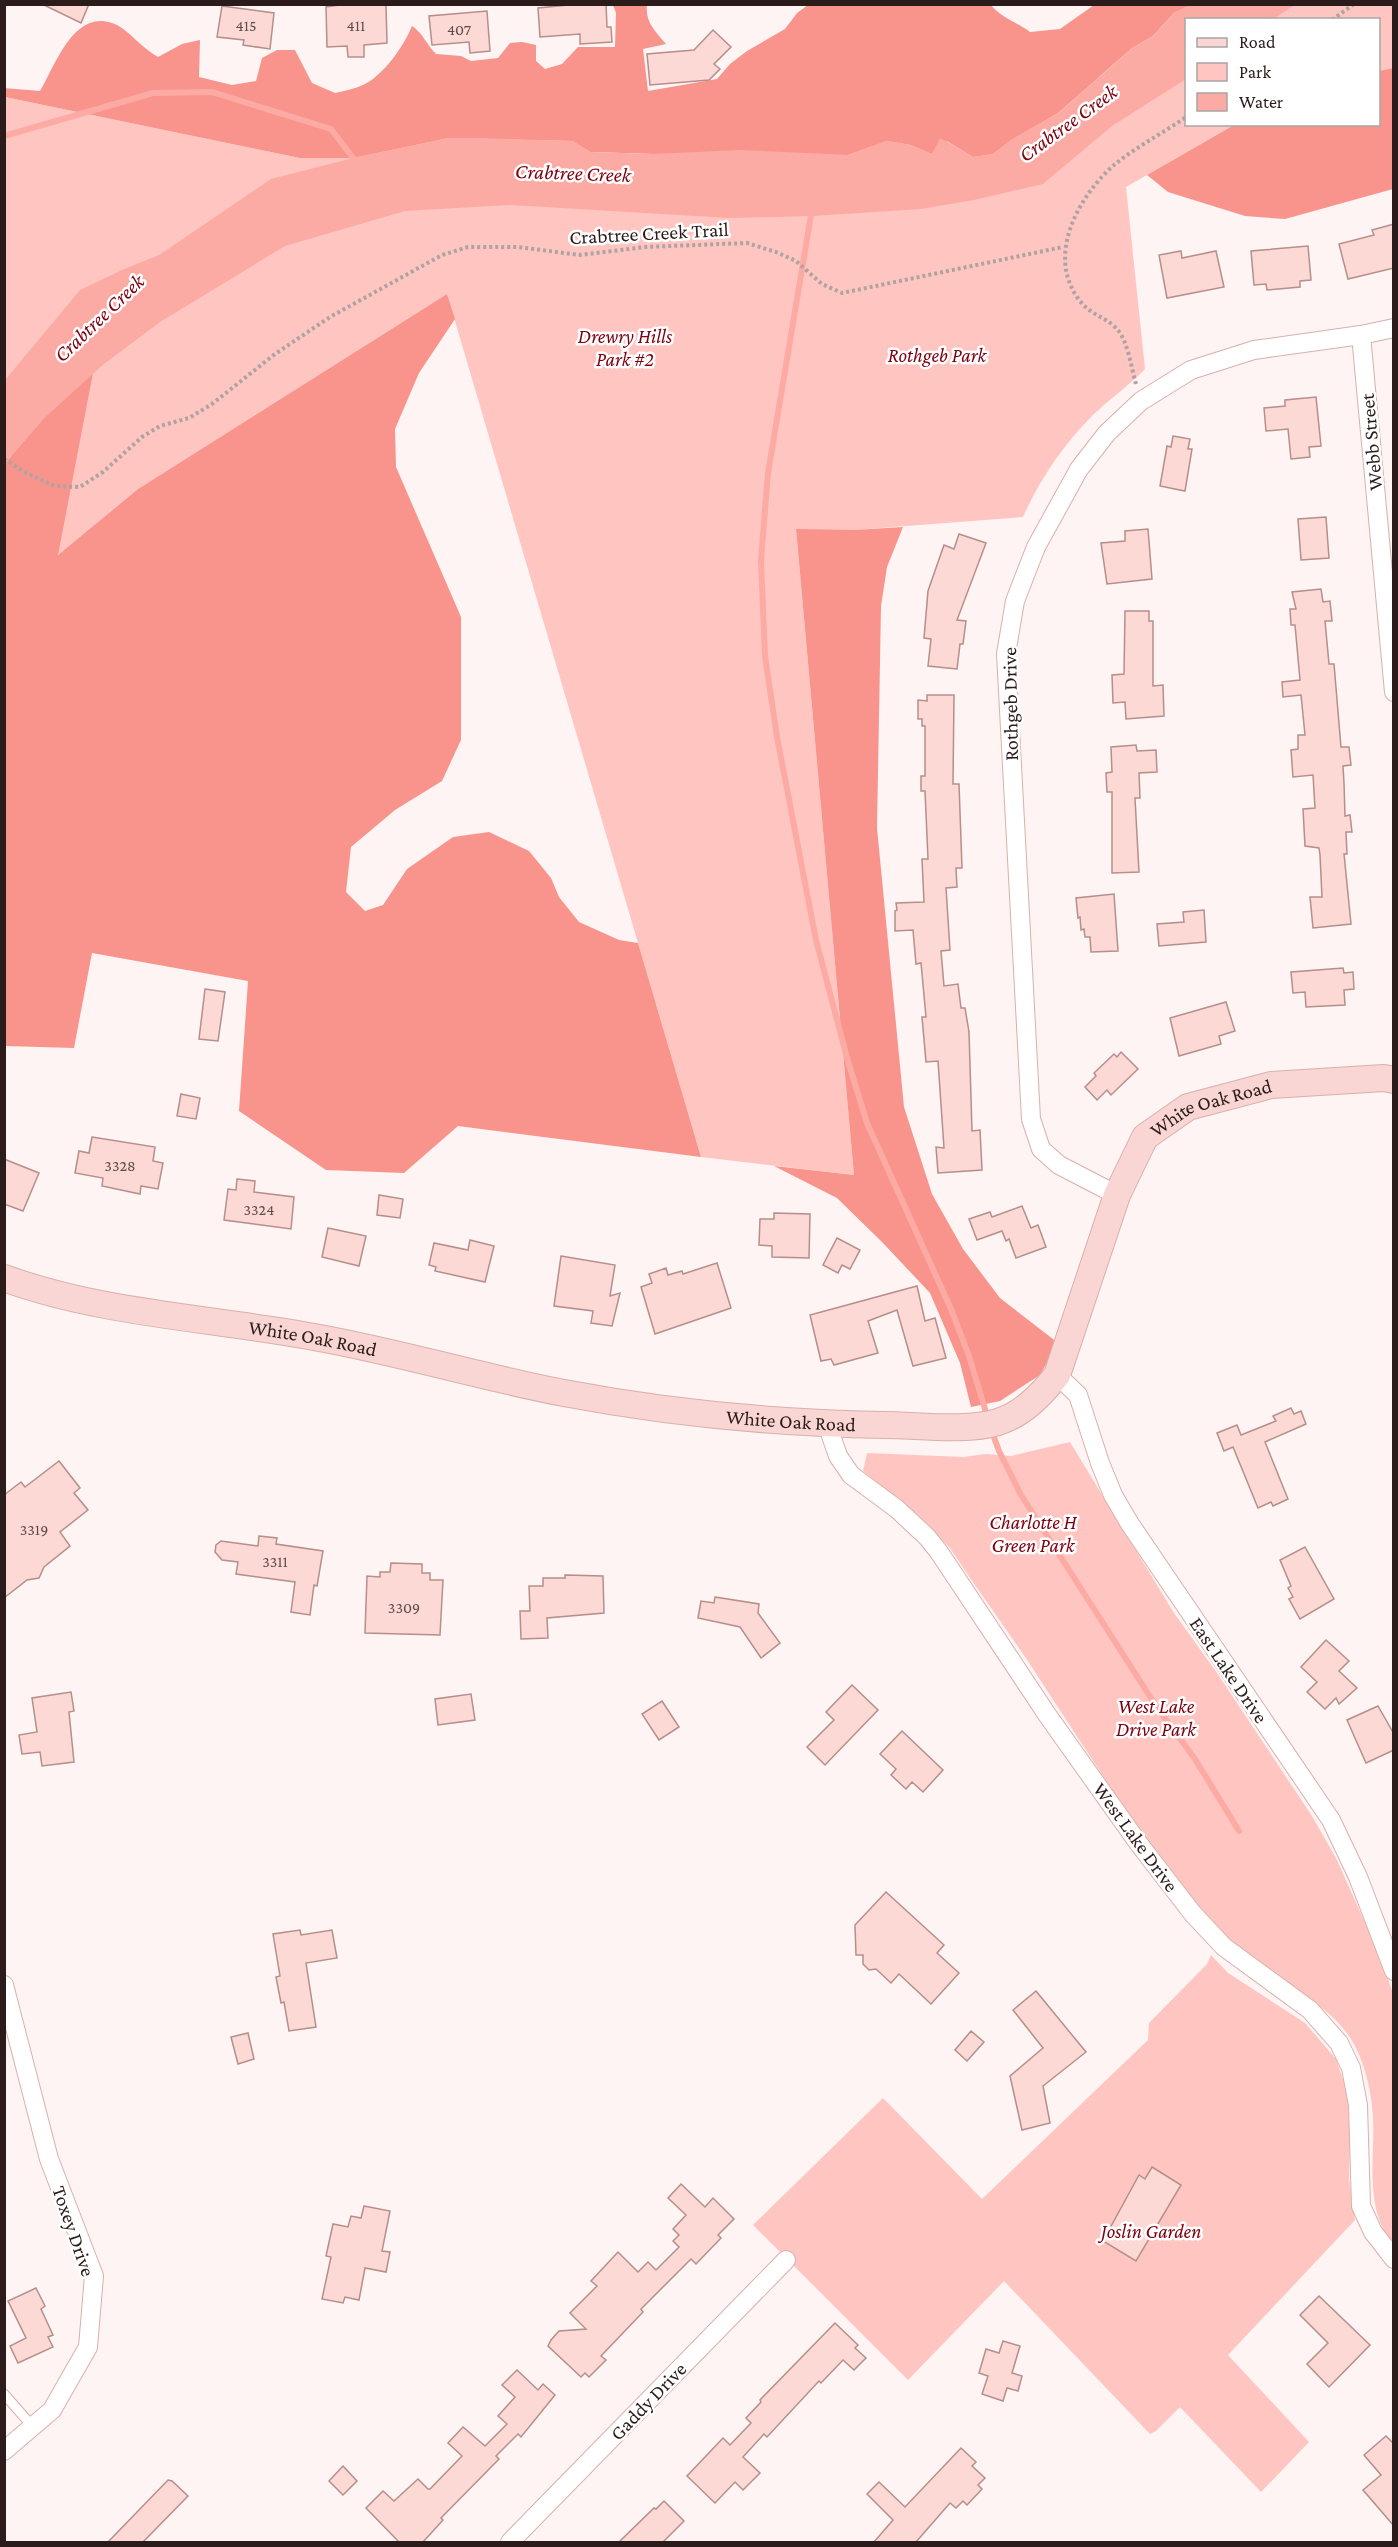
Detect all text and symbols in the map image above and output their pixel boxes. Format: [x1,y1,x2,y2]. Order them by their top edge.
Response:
house number: 415 [235,17,257,34]
house number: 411 [347,17,365,34]
legend [1185,18,1380,126]
house number: 407 [447,21,472,38]
text: Road [1239,32,1276,52]
text: Park [1239,62,1271,82]
water label: Crabtree Creek [1014,79,1123,167]
text: Water [1239,92,1284,112]
water label: Crabtree Creek [515,159,632,187]
street label: Crabtree Creek Trail [569,218,729,248]
water label: Crabtree Creek [49,269,150,367]
park label: Drewry Hills Park #2 [578,325,673,370]
park label: Rothgeb Park [888,344,988,367]
street label: Webb Street [1356,392,1386,491]
street label: Rothgeb Drive [998,647,1023,761]
street label: White Oak Road [1146,1074,1274,1141]
house number: 3328 [104,1157,136,1174]
house number: 3324 [244,1201,274,1218]
street label: White Oak Road [247,1316,379,1361]
street label: White Oak Road [725,1405,857,1435]
park label: Charlotte H Green Park [989,1511,1078,1556]
house number: 3319 [20,1521,48,1538]
house number: 3311 [262,1553,288,1570]
house number: 3309 [388,1599,420,1616]
street label: East Lake Drive [1185,1613,1273,1727]
park label: West Lake Drive Park [1116,1695,1197,1740]
street label: West Lake Drive [1089,1778,1183,1896]
street label: Toxey Drive [47,2183,100,2280]
park label: Joslin Garden [1098,2220,1201,2243]
street label: Gaddy Drive [606,2357,691,2445]

